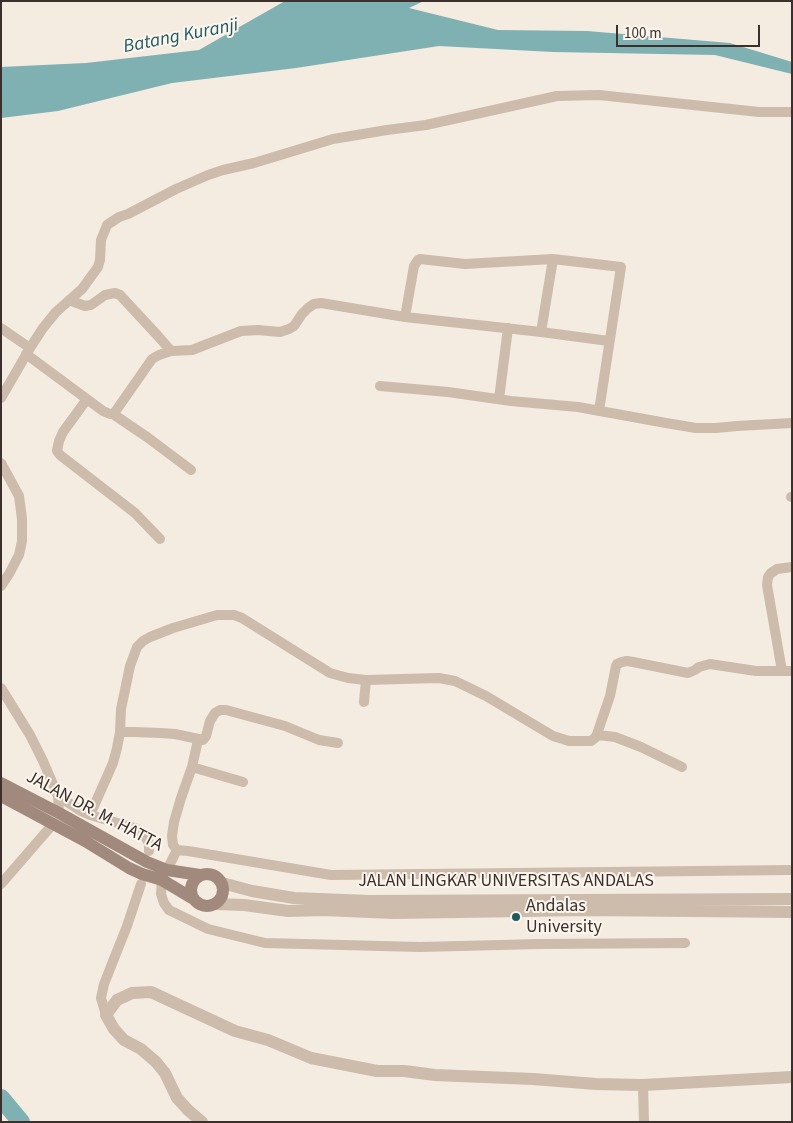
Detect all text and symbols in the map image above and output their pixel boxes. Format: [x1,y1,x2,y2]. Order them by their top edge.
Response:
water label: Batang Kuranji [122,15,240,59]
scale bar [618,15,762,47]
text: 100 m [624,23,662,44]
street label: JALAN DR. M. HATTA [22,767,166,857]
street label: JALAN LINGKAR UNIVERSITAS ANDALAS [358,871,654,893]
place label: Andalas University [526,896,602,939]
marker: Andalas University [510,911,522,923]

